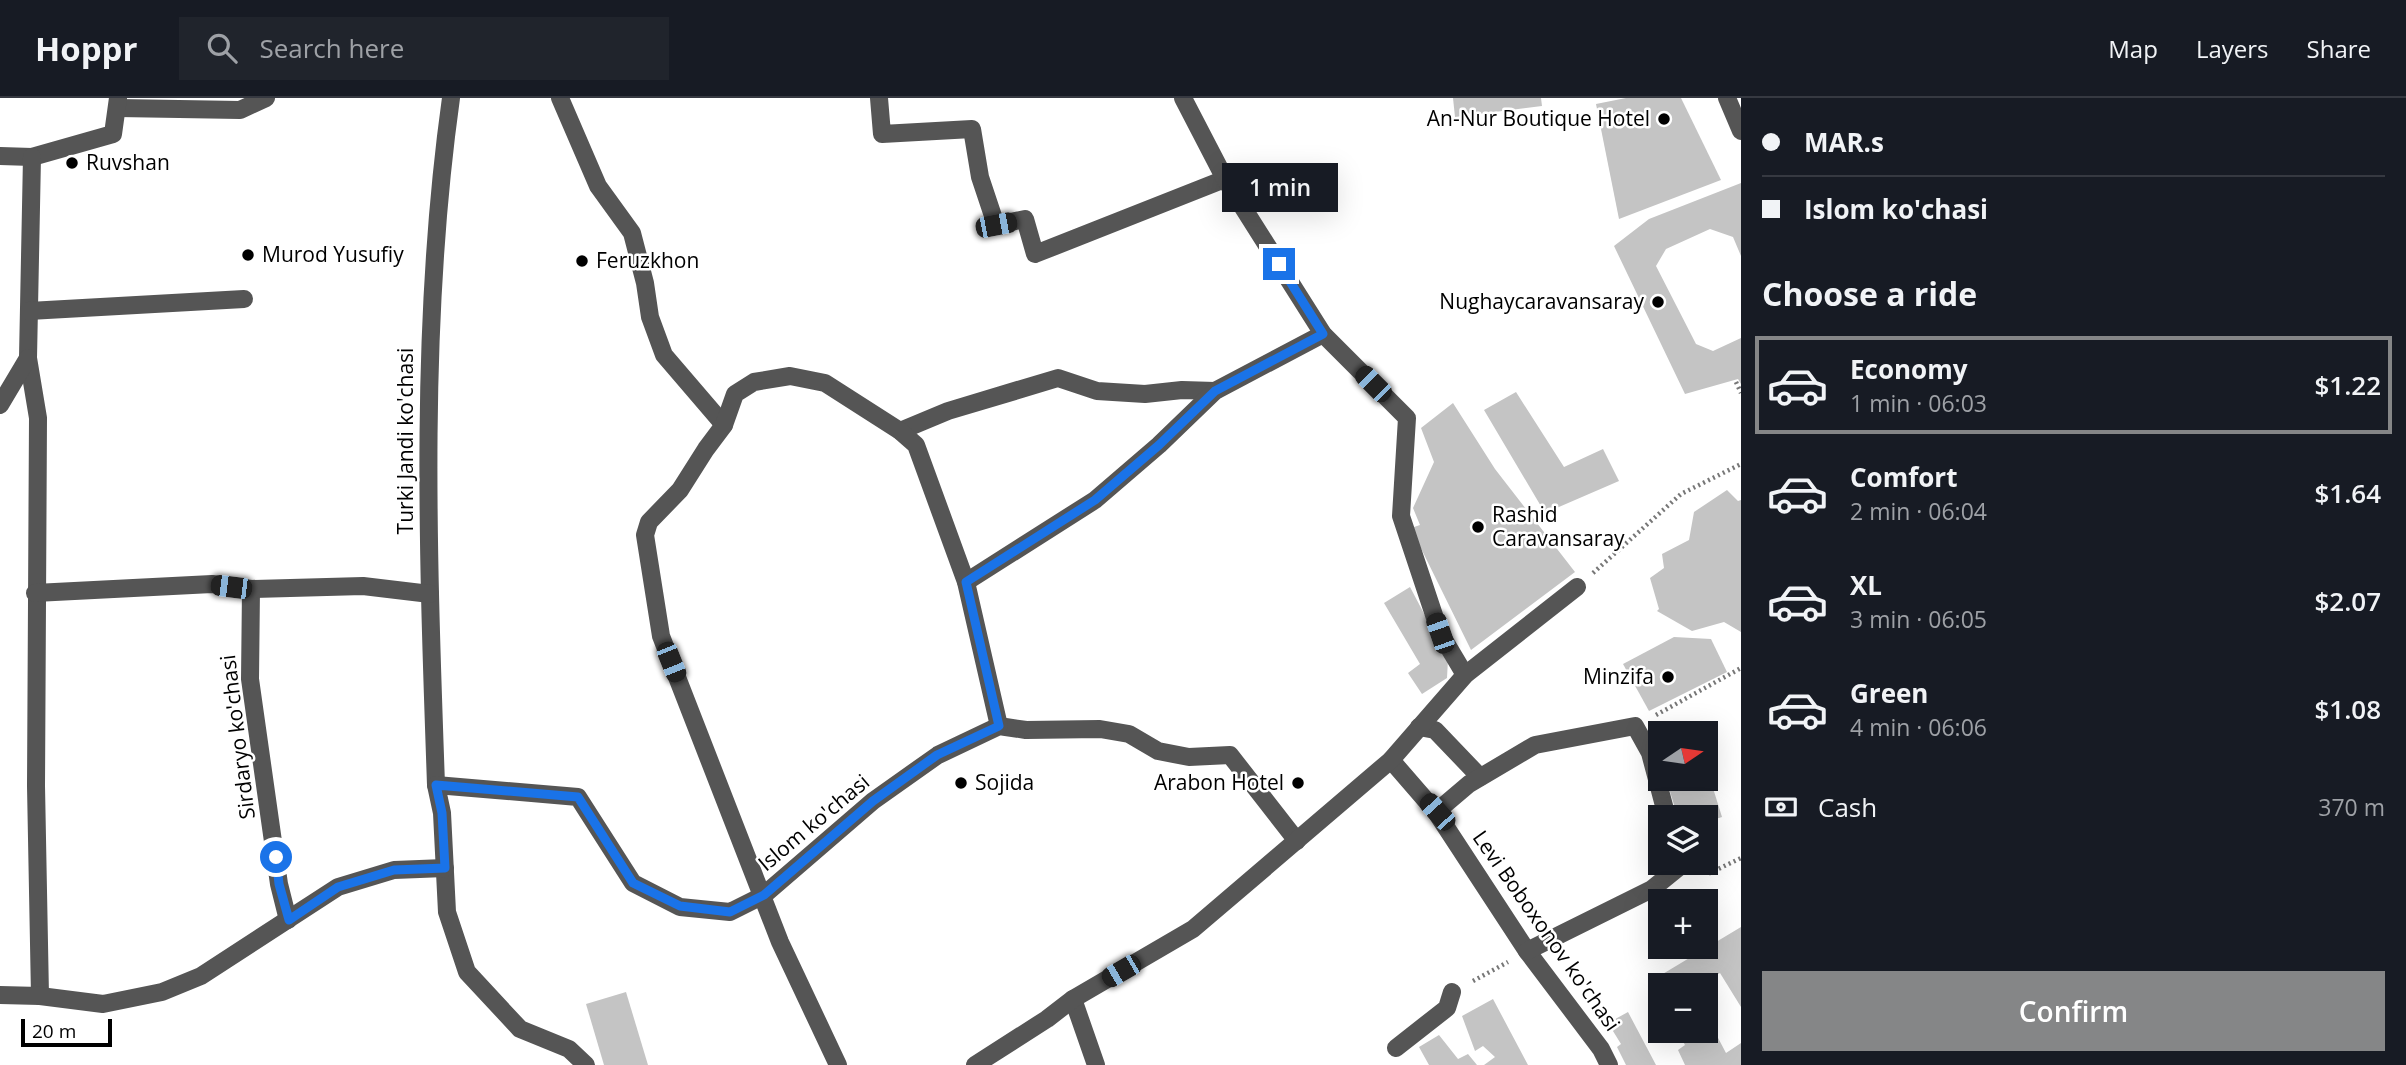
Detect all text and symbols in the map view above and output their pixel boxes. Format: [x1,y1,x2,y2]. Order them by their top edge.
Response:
search box [179,17,669,80]
text: Hoppr [35,26,137,71]
icon: search [203,29,241,67]
text: Search here [259,30,404,66]
text: Map [2108,32,2158,65]
text: Layers [2196,32,2269,65]
text: Share [2307,32,2371,65]
place label: An-Nur Boutique Hotel [1427,104,1650,132]
marker: An-Nur Boutique Hotel [1656,111,1672,127]
text: MAR.s [1804,124,1884,160]
place label: Ruvshan [86,148,170,176]
marker: Ruvshan [64,155,80,171]
callout: 1 min [1221,162,1337,212]
text: 1 min [1249,171,1311,203]
text: Islom ko'chasi [1804,191,1988,227]
car [974,211,1019,239]
place label: Murod Yusufiy [262,240,404,268]
place label: Feruzkhon [596,246,699,274]
marker: Murod Yusufiy [240,247,256,263]
route end [1263,248,1295,280]
marker: Feruzkhon [574,253,590,269]
text: Choose a ride [1762,272,1977,315]
place label: Nughaycaravansaray [1439,287,1644,315]
marker: Nughaycaravansaray [1650,294,1666,310]
street label: Turki Jandi ko'chasi [391,348,419,534]
text: Economy [1850,351,1968,387]
icon: car [1766,354,1829,417]
car [1351,362,1396,406]
text: $1.22 [2314,367,2381,403]
text: 1 min · 06:03 [1850,387,1987,419]
text: Comfort [1850,459,1957,495]
icon: car [1766,462,1829,525]
text: $1.64 [2314,475,2381,511]
text: 2 min · 06:04 [1850,495,1987,527]
place label: Rashid Caravansaray [1492,500,1625,552]
marker: Rashid Caravansaray [1470,519,1486,535]
text: XL [1850,567,1882,603]
icon: car [1766,570,1829,633]
car [209,574,254,600]
text: $2.07 [2314,583,2381,619]
text: 3 min · 06:05 [1850,603,1987,635]
car [1424,610,1457,656]
car [654,639,689,685]
street label: Sirdaryo ko'chasi [213,653,261,821]
place label: Minzifa [1583,662,1654,690]
marker: Minzifa [1660,669,1676,685]
text: Green [1850,675,1928,711]
icon: car [1766,678,1829,741]
text: $1.08 [2314,691,2381,727]
text: 4 min · 06:06 [1850,711,1987,743]
north arrow [1648,721,1718,791]
map controls [1648,721,1718,1043]
street label: Islom ko'chasi [752,768,875,877]
place label: Sojida [975,768,1034,796]
place label: Arabon Hotel [1154,768,1284,796]
marker: Sojida [953,775,969,791]
marker: Arabon Hotel [1290,775,1306,791]
icon: cash [1762,788,1800,826]
car [1416,789,1459,835]
text: Cash [1818,789,1877,825]
text: 370 m [2318,791,2385,823]
button: layers [1648,805,1718,875]
street label: Levi Boboxonov ko'chasi [1467,825,1627,1036]
route start [260,841,292,873]
button: + [1648,889,1718,959]
car [1098,951,1145,991]
button: Confirm [1762,971,2385,1051]
button: − [1648,973,1718,1043]
scale bar [21,1016,112,1048]
text: 20 m [32,1018,76,1044]

